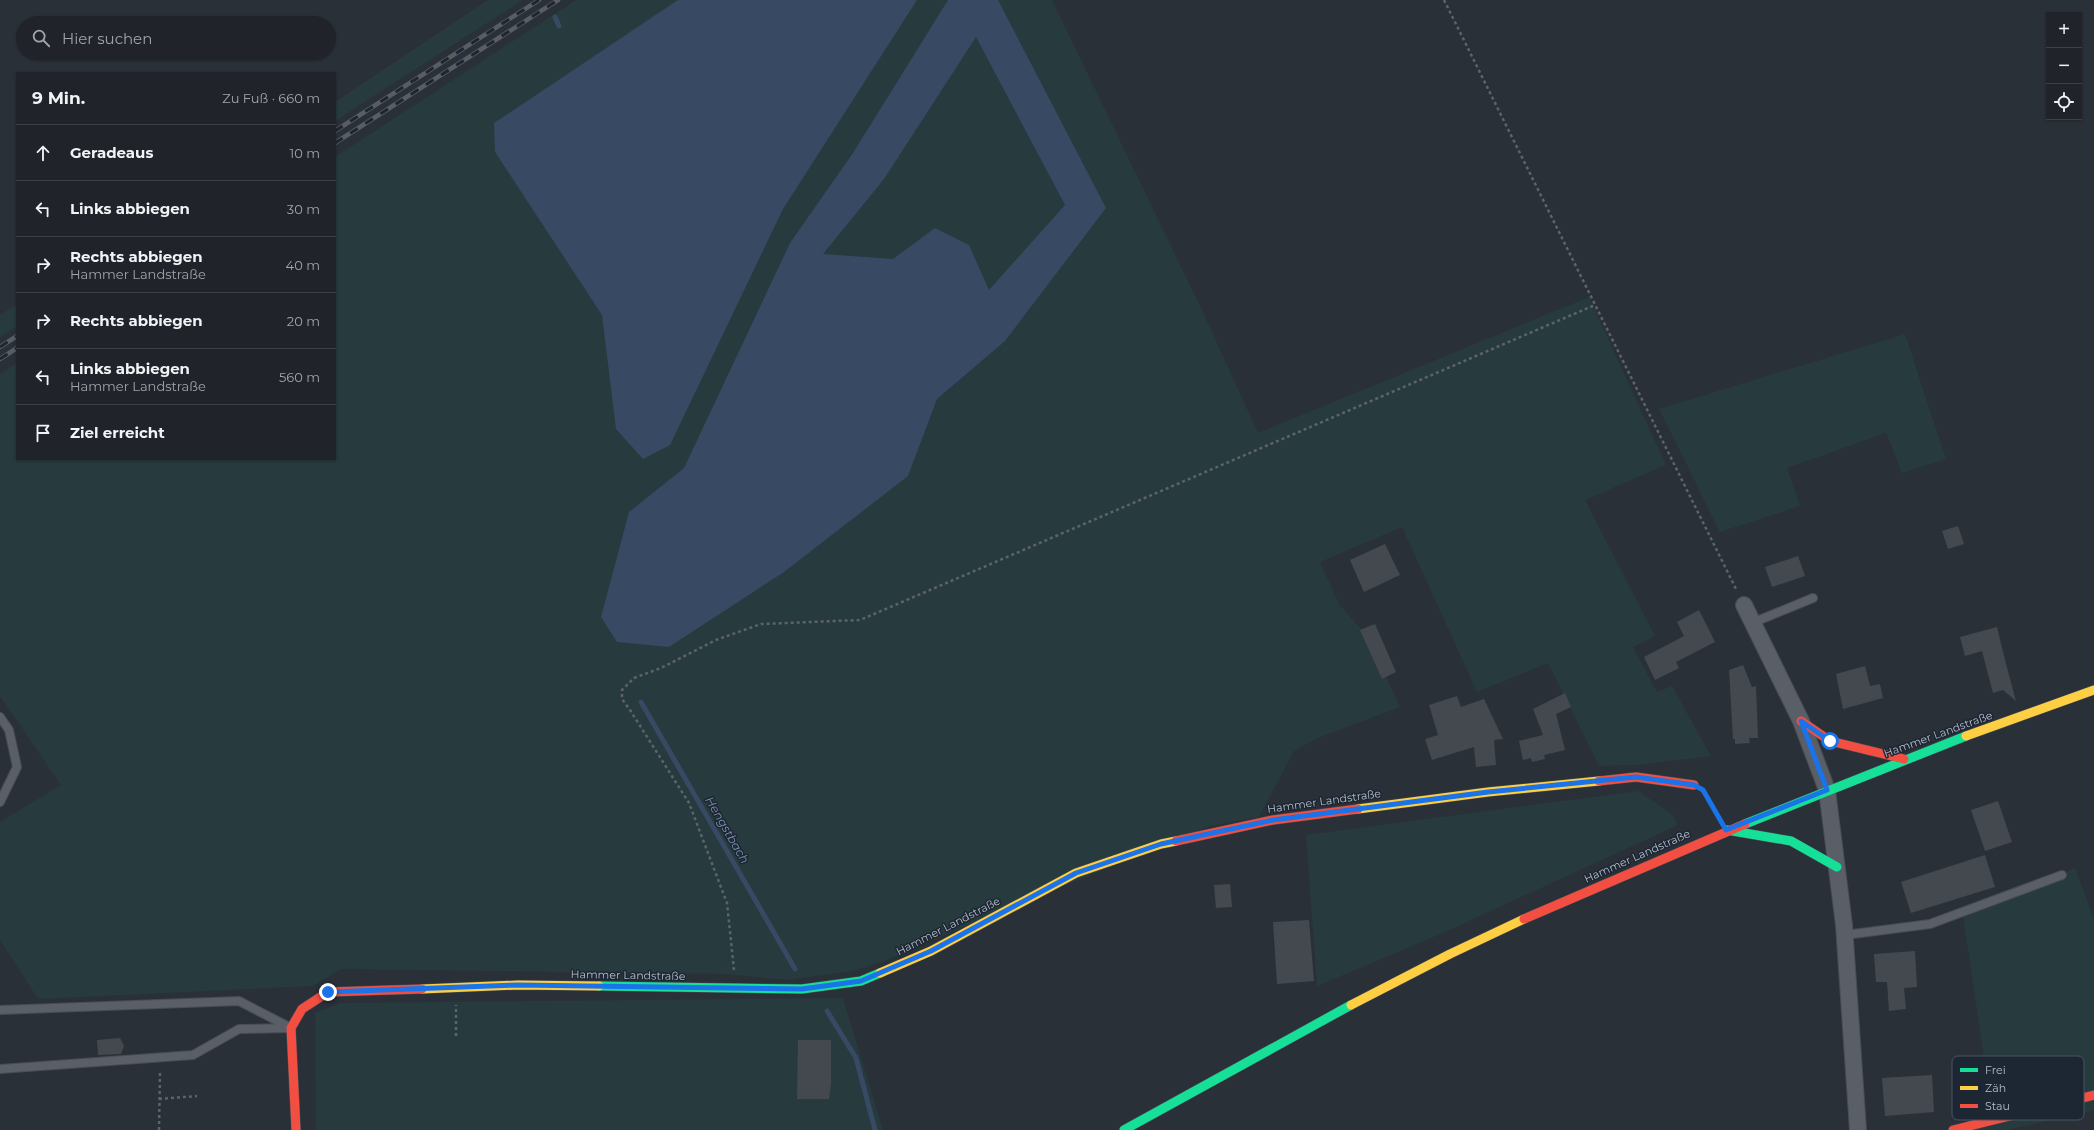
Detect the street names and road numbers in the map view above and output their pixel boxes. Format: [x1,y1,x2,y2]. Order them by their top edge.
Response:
street label: Hammer Landstraße [1882,708,1995,760]
street label: Hammer Landstraße [1266,786,1382,816]
street label: Hammer Landstraße [1582,826,1693,886]
street label: Hammer Landstraße [894,894,1003,958]
street label: Hammer Landstraße [570,967,686,983]

